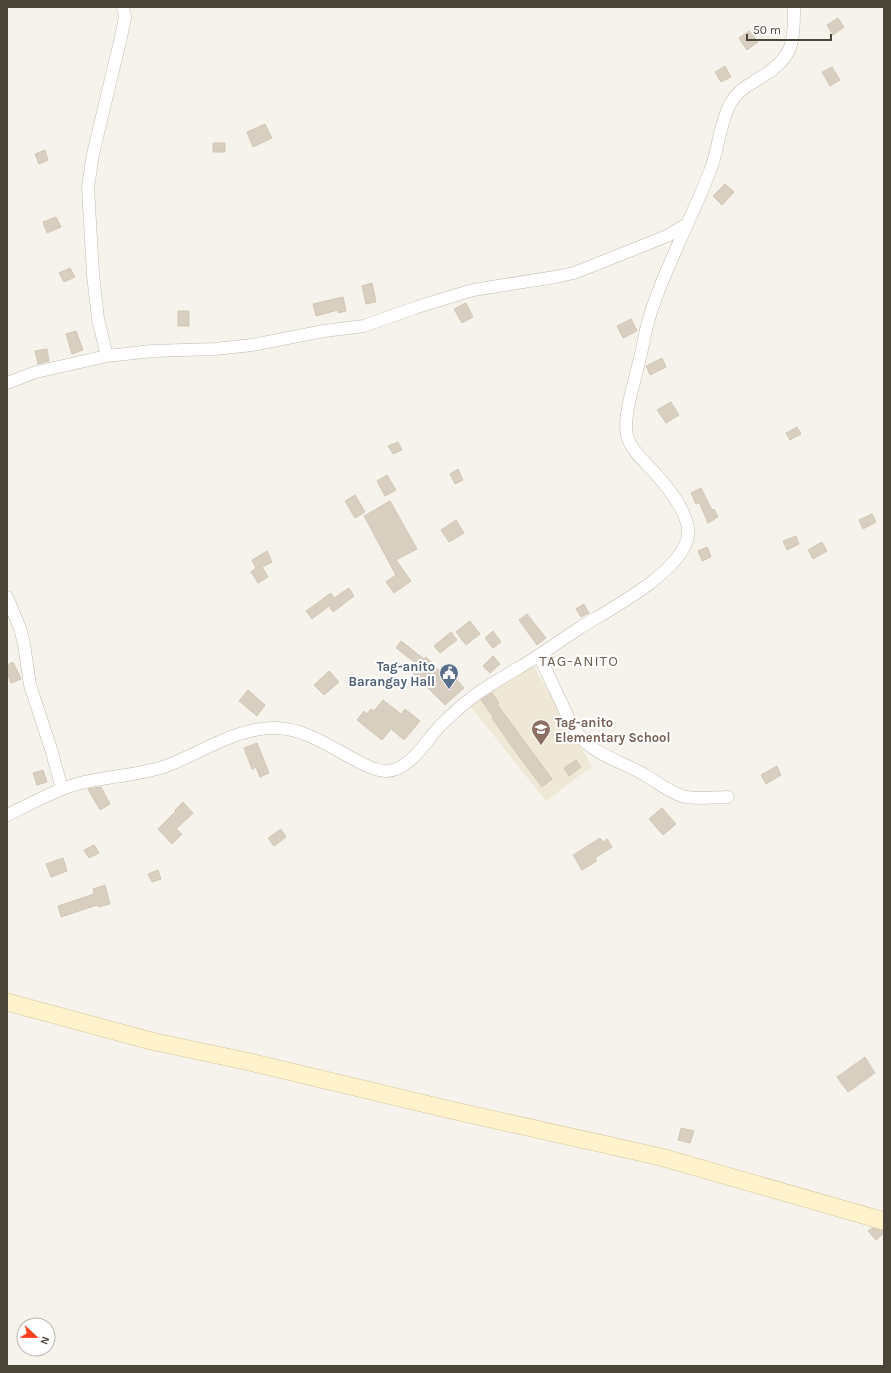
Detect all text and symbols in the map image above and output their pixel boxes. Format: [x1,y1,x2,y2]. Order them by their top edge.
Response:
scale bar [747,16,831,42]
text: 50 m [753,23,781,37]
district label: TAG-ANITO [539,652,619,670]
place label: Tag-anito Barangay Hall [348,659,435,689]
public building icon: Tag-anito Barangay Hall [438,662,460,690]
place label: Tag-anito Elementary School [555,715,670,745]
school or university icon: Tag-anito Elementary School [530,718,552,746]
north arrow [16,1317,56,1357]
text: N [37,1334,52,1347]

